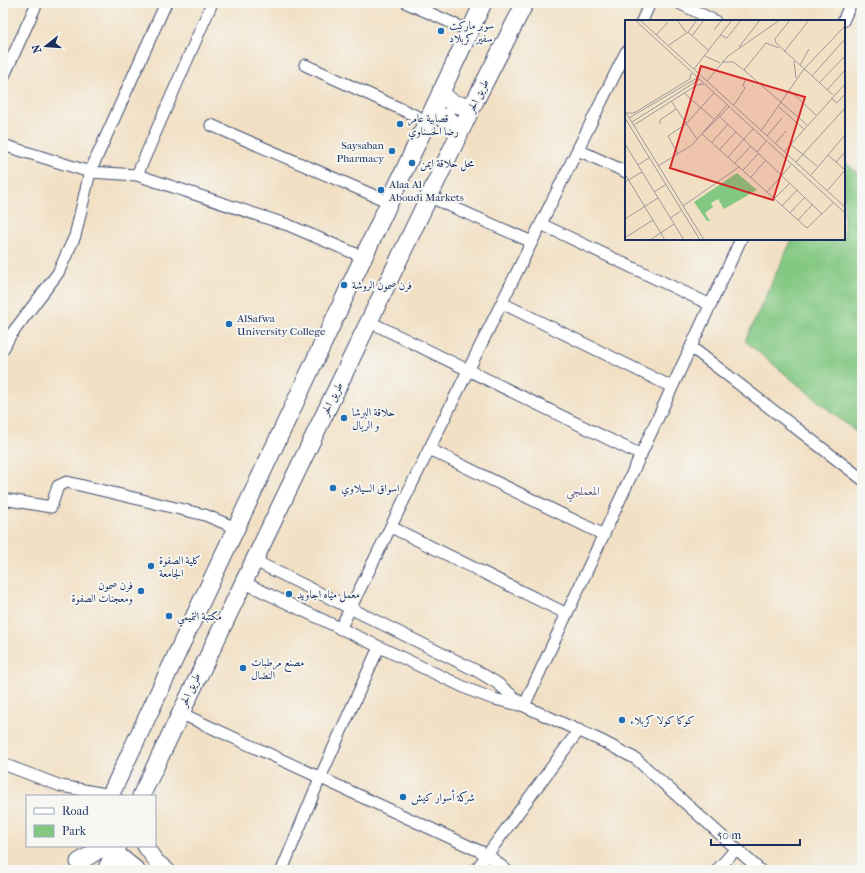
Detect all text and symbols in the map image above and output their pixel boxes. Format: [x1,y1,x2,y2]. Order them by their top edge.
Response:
place label: سوبر ماركت سفير كربلاد [449,19,494,45]
inset map [625,20,845,240]
north arrow [26,26,66,66]
marker: سوبر ماركت سفير كربلاد [436,26,446,36]
text: N [29,42,44,55]
street label: طريق الحر [464,77,493,116]
place label: قصابية عامر رضا الحسناوي [408,112,459,140]
marker: قصابية عامر رضا الحسناوي [395,119,405,129]
place label: Saysaban Pharmacy [337,139,385,165]
marker: Saysaban Pharmacy [387,146,397,156]
place label: محل حلاقة ايمن [420,157,474,172]
marker: محل حلاقة ايمن [407,158,417,168]
place label: Alaa Al Aboudi Markets [388,178,464,204]
marker: Alaa Al Aboudi Markets [376,185,386,195]
place label: فرن صمون الروشة [352,279,412,293]
marker: فرن صمون الروشة [339,280,349,290]
place label: AlSafwa University College [236,312,326,338]
marker: AlSafwa University College [224,319,234,329]
street label: طريق الحر [318,380,347,419]
place label: حلاقة البرشا و الريال [352,406,395,432]
marker: حلاقة البرشا و الريال [339,413,349,423]
place label: اسواق السيلاوي [341,482,399,497]
marker: اسواق السيلاوي [328,483,338,493]
district label: المعملجي [566,484,600,503]
place label: كلية الصفوة الجامعة [159,554,201,580]
marker: كلية الصفوة الجامعة [146,561,156,571]
place label: فرن صمون ومعجنات الصفوة [72,579,133,605]
marker: فرن صمون ومعجنات الصفوة [136,586,146,596]
place label: معمل مياه اجاويد [297,588,360,603]
marker: معمل مياه اجاويد [284,589,294,599]
place label: مكتبة التميمي [177,610,222,627]
marker: مكتبة التميمي [164,611,174,621]
place label: مصنع مرطبات النضال [251,656,304,682]
marker: مصنع مرطبات النضال [238,663,248,673]
street label: طريق الحر [176,671,204,710]
place label: كوكا كولا كربلاء [630,714,695,727]
marker: كوكا كولا كربلاء [617,715,627,725]
place label: شركة أسوار كيش [411,789,475,805]
marker: شركة أسوار كيش [398,792,408,802]
legend [26,795,156,847]
text: Road [62,804,89,818]
scale bar [711,821,800,847]
text: Park [62,824,87,838]
text: 50 m [717,828,741,842]

